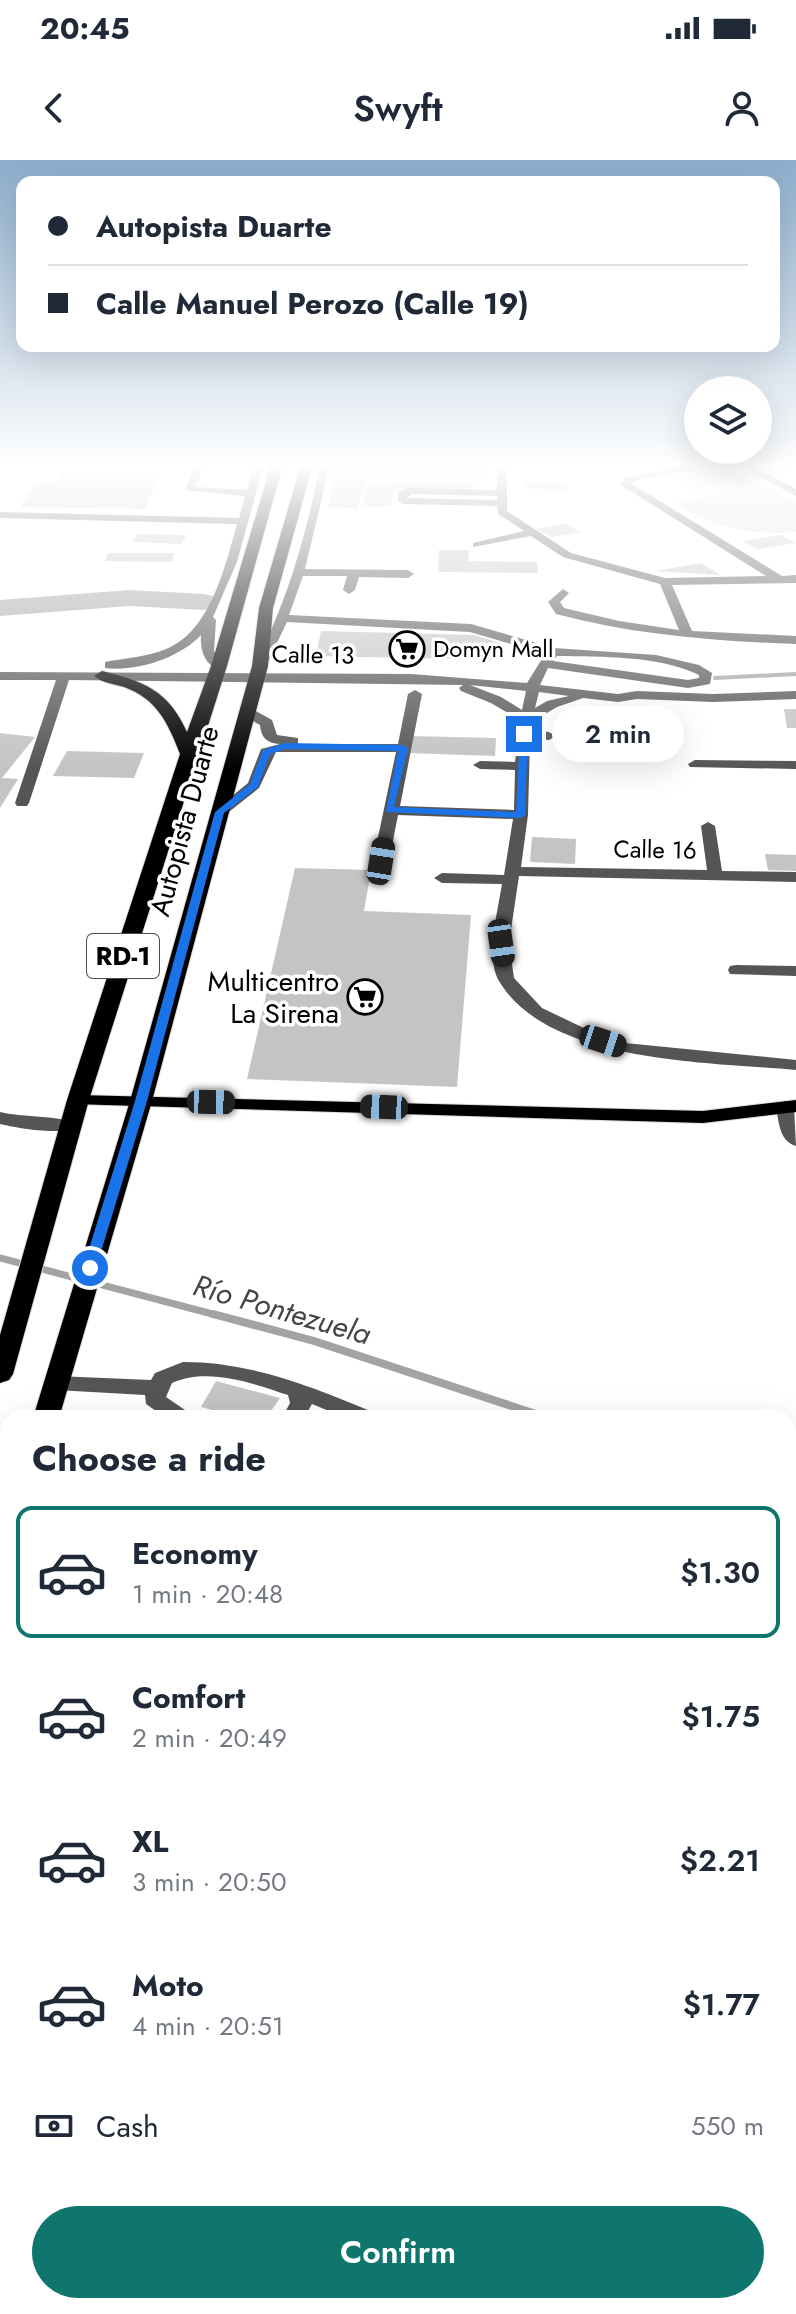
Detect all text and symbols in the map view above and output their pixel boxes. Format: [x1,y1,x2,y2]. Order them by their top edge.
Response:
text: 20:45 [40,7,130,50]
text: Swyft [353,82,443,134]
icon: back [32,86,76,130]
icon: person [720,86,764,130]
text: Autopista Duarte [96,205,332,248]
text: Calle Manuel Perozo (Calle 19) [96,282,529,325]
map controls [684,376,772,464]
button: layers [684,376,772,464]
supermarket icon: Domyn Mall [388,630,426,668]
place label: Domyn Mall [433,631,553,666]
street label: Calle 13 [271,636,355,673]
callout: 2 min [552,706,684,762]
text: 2 min [585,715,651,753]
route end [506,716,542,752]
street label: Autopista Duarte [139,721,230,921]
street label: Calle 16 [613,831,697,868]
car [365,835,397,887]
car [486,918,516,968]
road number: RD-1 [87,934,159,978]
place label: Multicentro La Sirena [207,961,339,1034]
supermarket icon: Multicentro La Sirena [346,978,384,1016]
car [576,1022,630,1060]
car [187,1090,235,1114]
car [360,1094,408,1120]
route start [72,1250,108,1286]
water label: Río Pontezuela [188,1264,376,1356]
text: Choose a ride [32,1432,266,1484]
text: Economy [132,1532,258,1575]
icon: car [36,1536,108,1608]
text: $1.30 [680,1551,760,1594]
text: 1 min · 20:48 [132,1575,283,1613]
text: Comfort [132,1676,245,1719]
icon: car [36,1680,108,1752]
text: $1.75 [682,1695,760,1738]
text: 2 min · 20:49 [132,1719,287,1757]
text: XL [132,1820,168,1863]
icon: car [36,1824,108,1896]
text: $2.21 [680,1839,760,1882]
text: 3 min · 20:50 [132,1863,287,1901]
text: Moto [132,1964,204,2007]
icon: car [36,1968,108,2040]
text: $1.77 [683,1983,760,2026]
text: 4 min · 20:51 [132,2007,284,2045]
icon: cash [32,2104,76,2148]
text: Cash [96,2105,159,2148]
text: 550 m [691,2107,764,2145]
button: Confirm [32,2206,764,2298]

